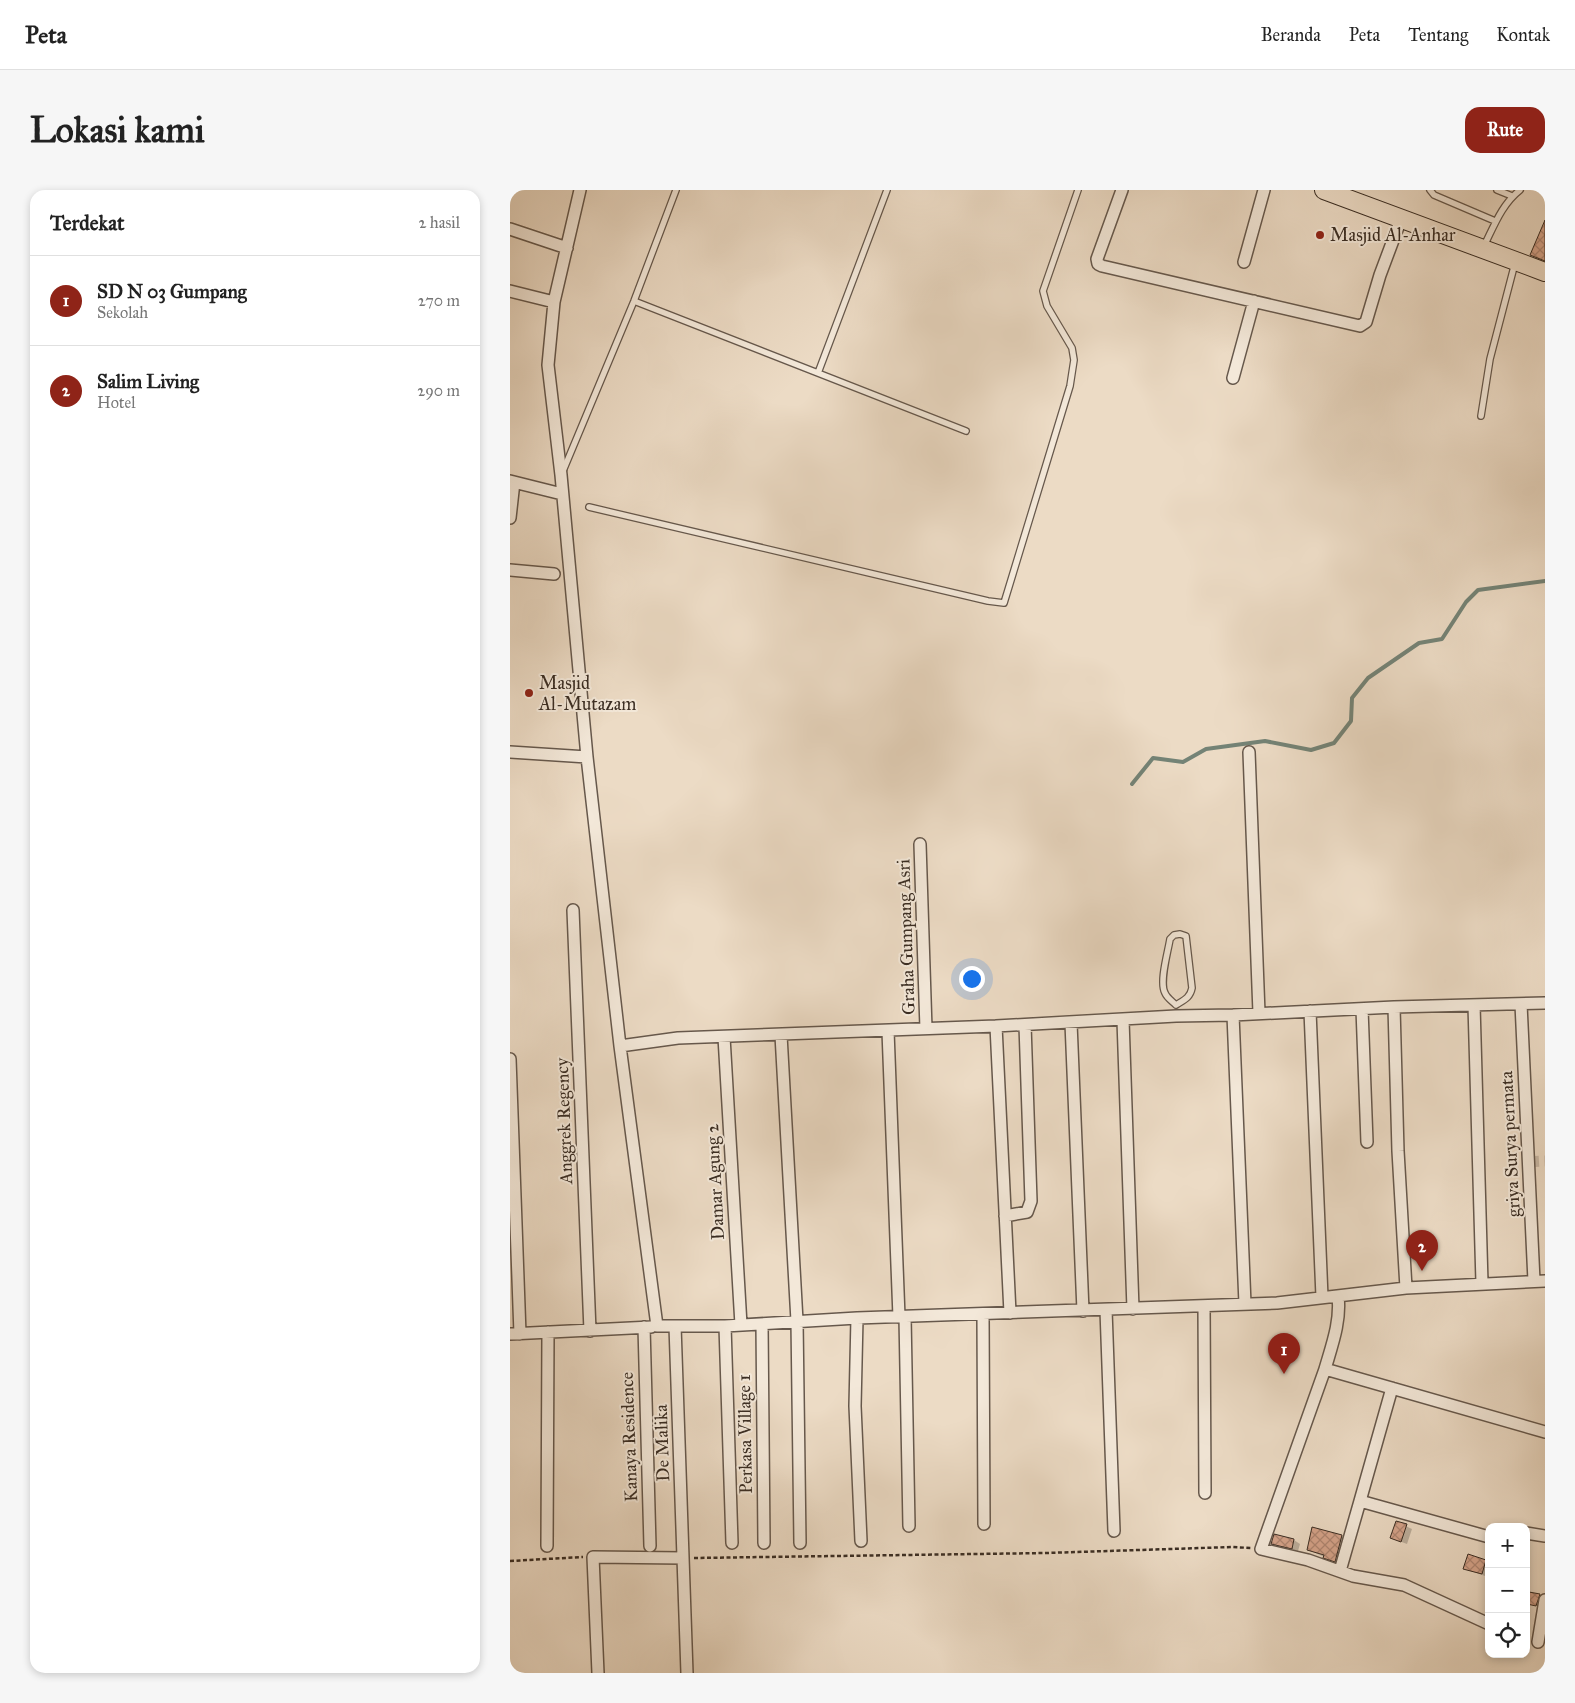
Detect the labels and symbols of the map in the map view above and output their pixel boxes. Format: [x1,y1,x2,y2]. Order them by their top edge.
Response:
place label: Masjid Al-Anhar [1330,224,1456,246]
marker: Masjid Al-Anhar [1314,229,1326,241]
place label: Masjid Al-Mutazam [538,672,636,715]
marker: Masjid Al-Mutazam [523,687,535,699]
street label: Graha Gumpang Asri [892,859,921,1015]
your location [959,966,985,992]
street label: Anggrek Regency [551,1057,578,1186]
street label: griya Surya permata [1495,1070,1526,1218]
street label: Damar Agung 2 [701,1123,730,1241]
pin: 2 [1406,1230,1438,1271]
pin: 1 [1268,1333,1300,1374]
street label: Kanaya Residence [616,1372,642,1502]
street label: Perkasa Village 1 [733,1374,758,1494]
street label: De Malika [650,1403,674,1482]

